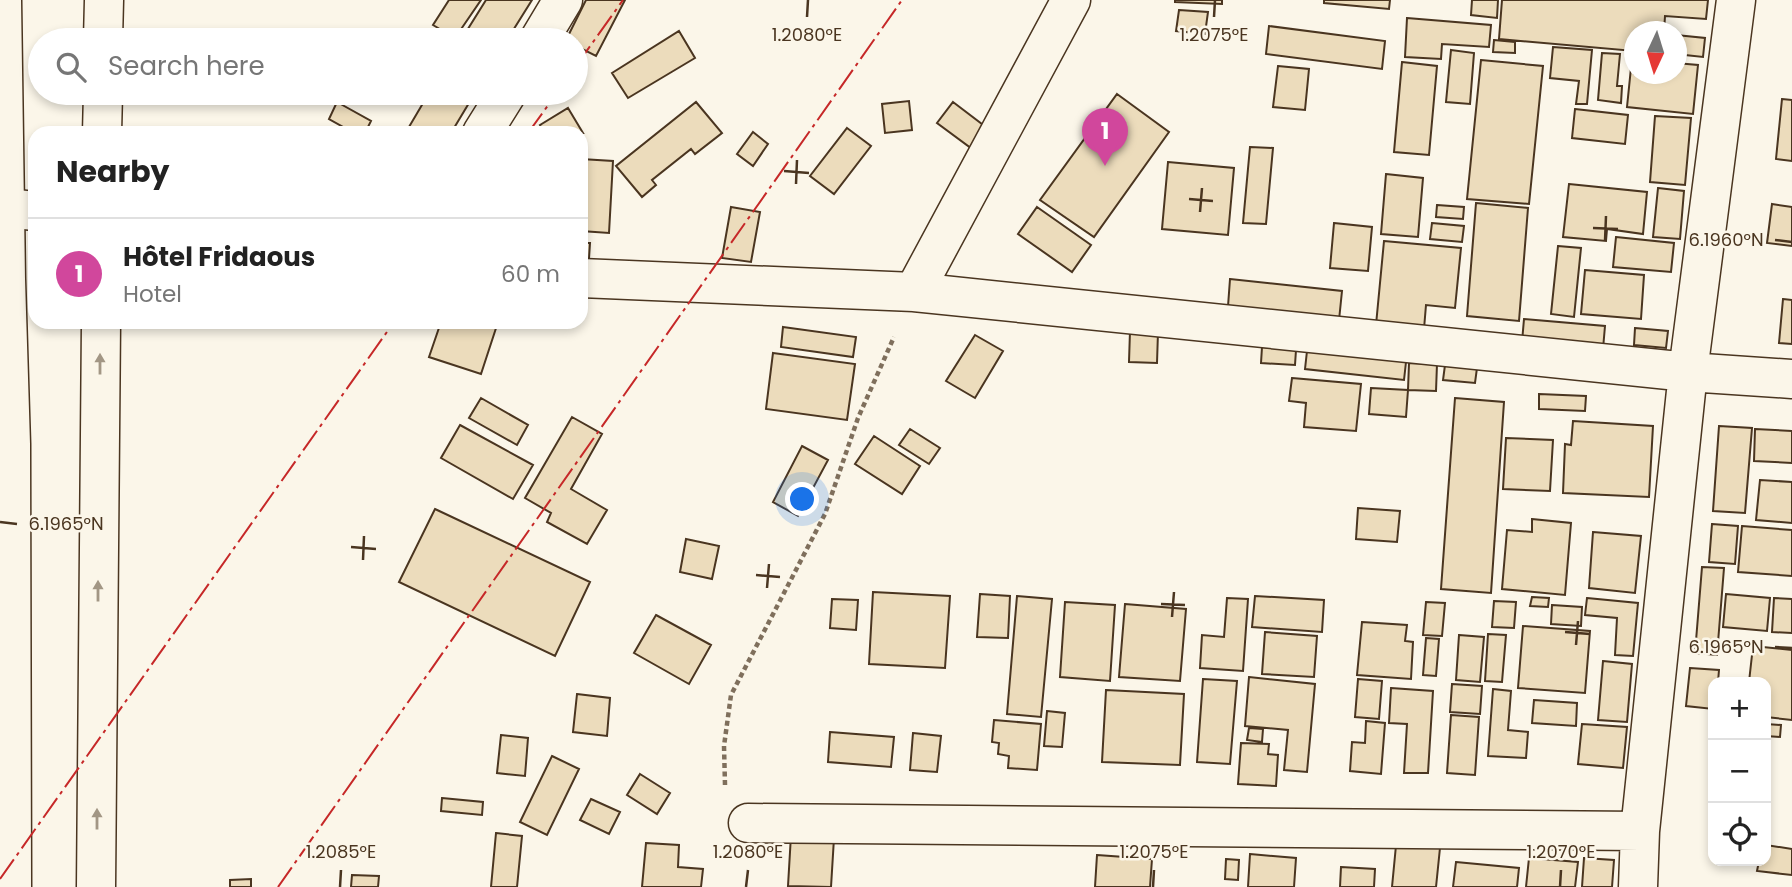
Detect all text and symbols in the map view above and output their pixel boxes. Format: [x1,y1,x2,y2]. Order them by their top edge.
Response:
north arrow [1624,21,1687,84]
text: 1.2080°E [772,22,842,47]
text: 1.2075°E [1180,22,1248,47]
search box [28,28,588,105]
icon: search [52,48,90,86]
text: Search here [108,48,265,84]
pin: 1 [1082,108,1128,166]
text: Nearby [56,150,170,193]
text: 6.1960°N [1688,227,1764,252]
text: Hôtel Fridaous [123,239,315,275]
text: 1 [75,258,83,290]
text: 60 m [501,258,560,290]
text: Hotel [123,278,182,310]
one-way arrow [94,353,106,375]
your location [785,482,819,516]
text: 6.1965°N [28,511,104,536]
one-way arrow [92,580,104,602]
text: 6.1965°N [1688,634,1764,659]
map controls [1708,677,1771,866]
button: + [1708,677,1771,740]
button: − [1708,740,1771,803]
button: locate [1708,803,1771,866]
one-way arrow [91,808,102,830]
text: 1.2085°E [306,839,376,864]
text: 1.2080°E [713,839,783,864]
text: 1.2075°E [1120,839,1188,864]
text: 1.2070°E [1527,839,1595,864]

